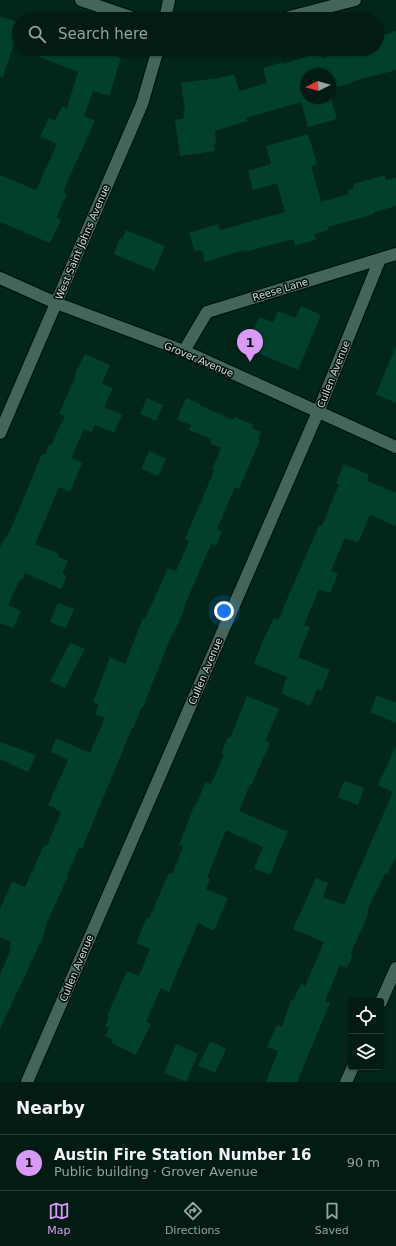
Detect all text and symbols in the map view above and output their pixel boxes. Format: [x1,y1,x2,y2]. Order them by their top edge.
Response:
search box [12,12,384,56]
icon: search [26,23,48,45]
text: Search here [58,25,148,43]
north arrow [300,68,336,104]
street label: West Saint Johns Avenue [53,183,112,301]
street label: Reese Lane [251,276,309,303]
pin: 1 [237,329,263,362]
street label: Cullen Avenue [315,339,352,409]
street label: Grover Avenue [162,340,235,379]
your location [214,601,234,621]
street label: Cullen Avenue [186,636,225,706]
street label: Cullen Avenue [57,933,96,1003]
map controls [348,998,384,1070]
button: locate [348,998,384,1034]
button: layers [348,1034,384,1070]
text: Nearby [16,1098,85,1118]
text: Austin Fire Station Number 16 [54,1146,312,1164]
text: 1 [24,1155,34,1170]
text: 90 m [347,1155,380,1170]
text: Public building · Grover Avenue [54,1164,258,1179]
tab: Map [47,1200,70,1237]
tab: Directions [165,1200,220,1237]
tab: Saved [315,1200,349,1237]

